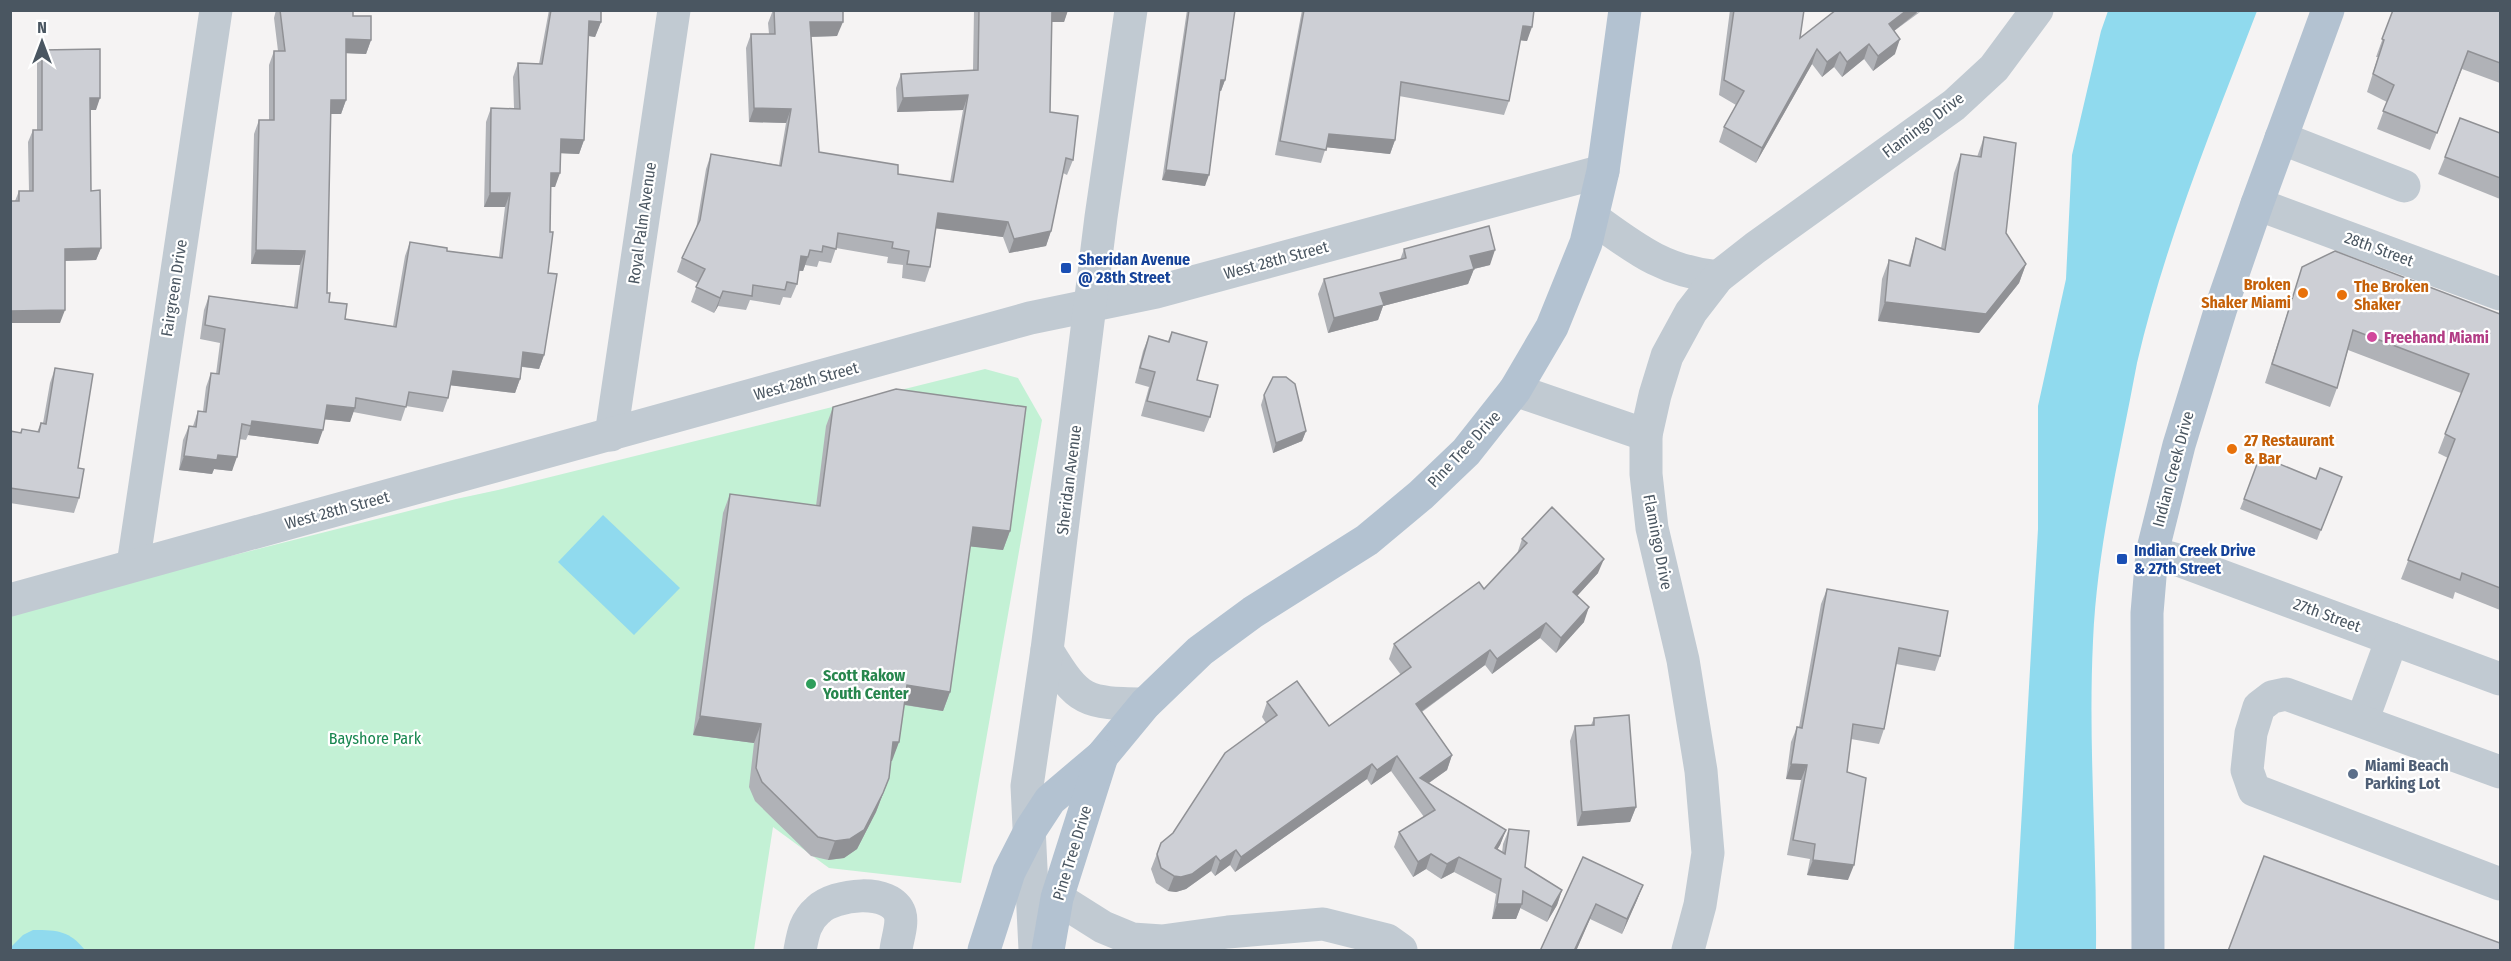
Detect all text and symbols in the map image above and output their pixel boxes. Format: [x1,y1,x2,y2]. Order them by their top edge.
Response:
north arrow [12,12,72,72]
text: N [37,18,47,37]
street label: Flamingo Drive [1879,88,1967,162]
street label: Royal Palm Avenue [624,161,660,285]
street label: 28th Street [2342,228,2417,270]
street label: West 28th Street [1222,237,1331,283]
street label: Fairgreen Drive [157,238,191,338]
place label: Sheridan Avenue @ 28th Street [1078,250,1190,287]
marker: Sheridan Avenue @ 28th Street [1059,261,1073,275]
place label: Broken Shaker Miami [2201,275,2291,312]
place label: The Broken Shaker [2354,277,2429,314]
marker: Broken Shaker Miami [2296,286,2310,300]
marker: The Broken Shaker [2335,288,2349,302]
place label: Freehand Miami [2384,328,2489,347]
marker: Freehand Miami [2365,330,2379,344]
street label: West 28th Street [752,358,861,404]
street label: Pine Tree Drive [1424,407,1504,491]
street label: Indian Creek Drive [2148,409,2198,529]
street label: Sheridan Avenue [1053,424,1085,536]
place label: 27 Restaurant & Bar [2243,431,2335,468]
marker: 27 Restaurant & Bar [2225,442,2239,456]
street label: West 28th Street [283,487,392,533]
street label: Flamingo Drive [1639,493,1677,591]
place label: Indian Creek Drive & 27th Street [2134,541,2256,578]
marker: Indian Creek Drive & 27th Street [2115,552,2129,566]
street label: 27th Street [2291,594,2364,636]
place label: Scott Rakow Youth Center [822,666,909,703]
marker: Scott Rakow Youth Center [804,677,818,691]
park label: Bayshore Park [329,729,422,748]
place label: Miami Beach Parking Lot [2365,756,2449,793]
marker: Miami Beach Parking Lot [2346,767,2360,781]
street label: Pine Tree Drive [1049,803,1095,903]

